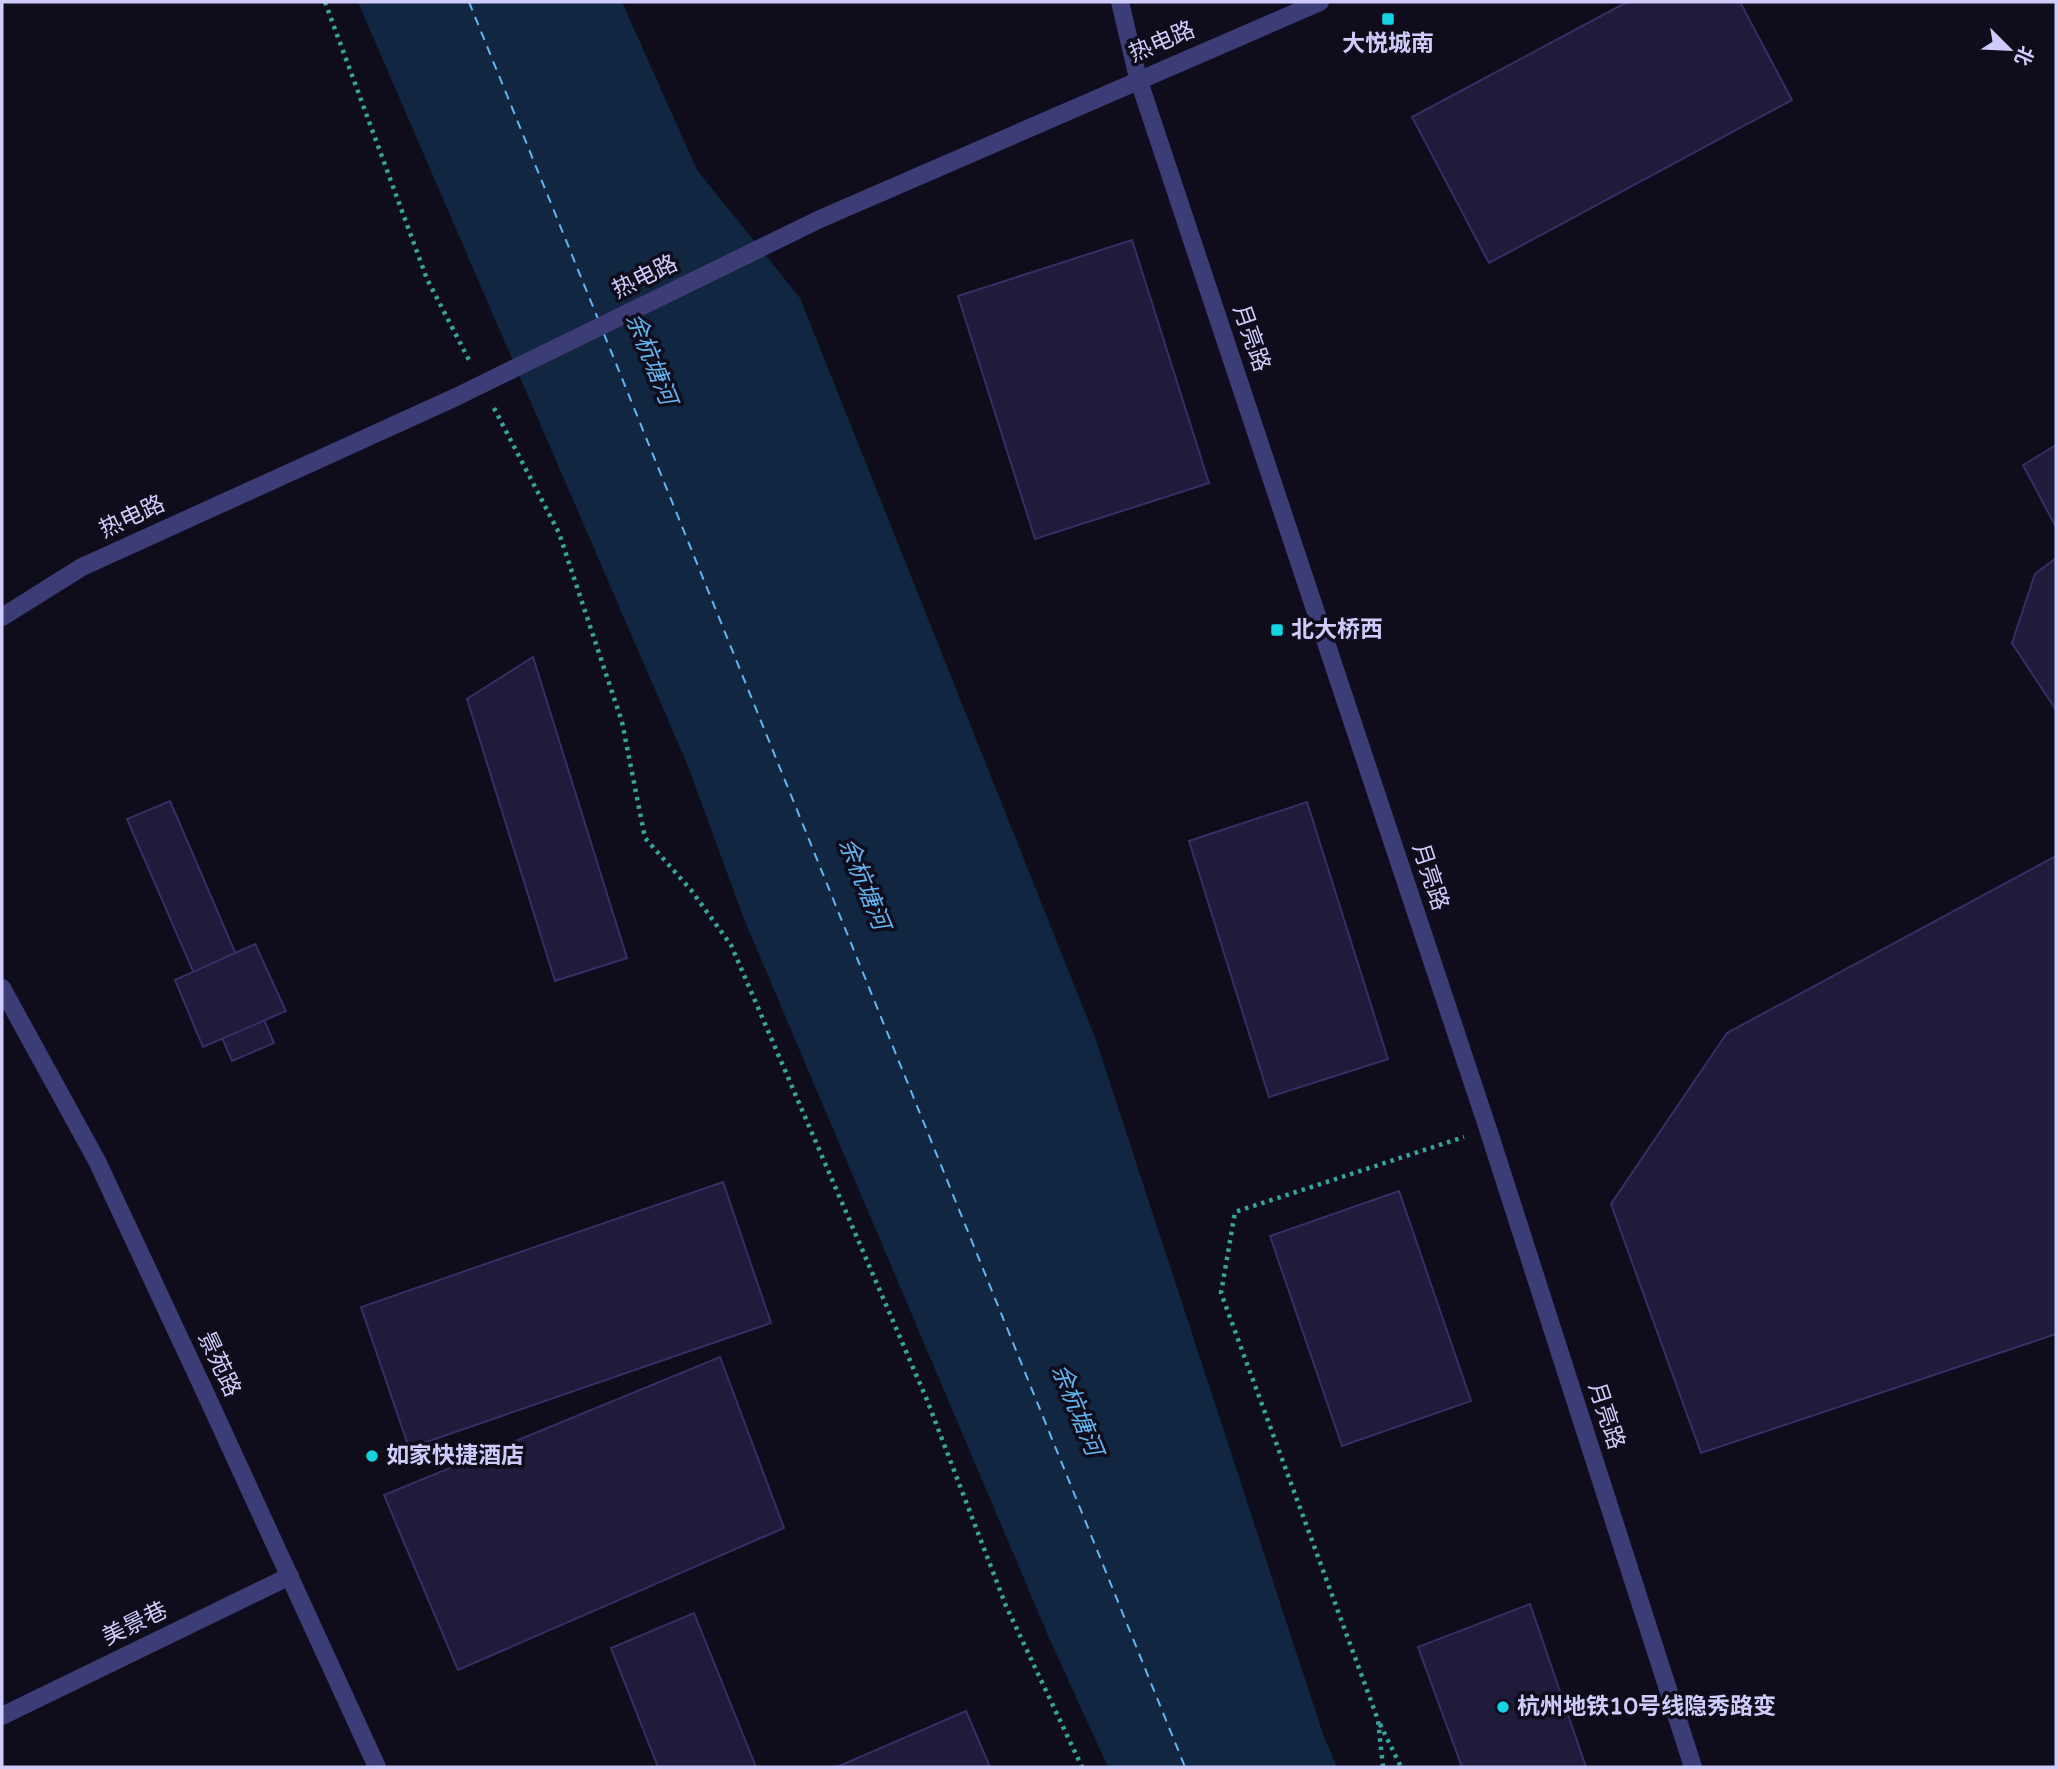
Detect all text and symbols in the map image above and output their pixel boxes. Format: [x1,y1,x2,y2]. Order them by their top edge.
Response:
marker: 大悦城南 [1380,11,1396,27]
north arrow [1974,14,2044,84]
street label: 热电路 [1125,16,1199,68]
place label: 大悦城南 [1342,30,1434,58]
text: 北 [2010,42,2038,69]
street label: 热电路 [608,249,682,305]
street label: 月亮路 [1227,301,1275,375]
water label: 余杭塘河 [620,309,684,413]
street label: 热电路 [95,490,169,544]
place label: 北大桥西 [1291,616,1383,644]
marker: 北大桥西 [1269,622,1285,638]
water label: 余杭塘河 [833,834,897,938]
street label: 月亮路 [1406,840,1454,914]
street label: 景苑路 [192,1327,246,1401]
water label: 余杭塘河 [1046,1360,1110,1464]
street label: 月亮路 [1582,1379,1630,1453]
place label: 如家快捷酒店 [386,1442,524,1470]
marker: 如家快捷酒店 [364,1448,380,1464]
street label: 美景巷 [98,1596,172,1652]
place label: 杭州地铁10号线隐秀路变 [1517,1693,1776,1721]
marker: 杭州地铁10号线隐秀路变 [1495,1699,1511,1715]

